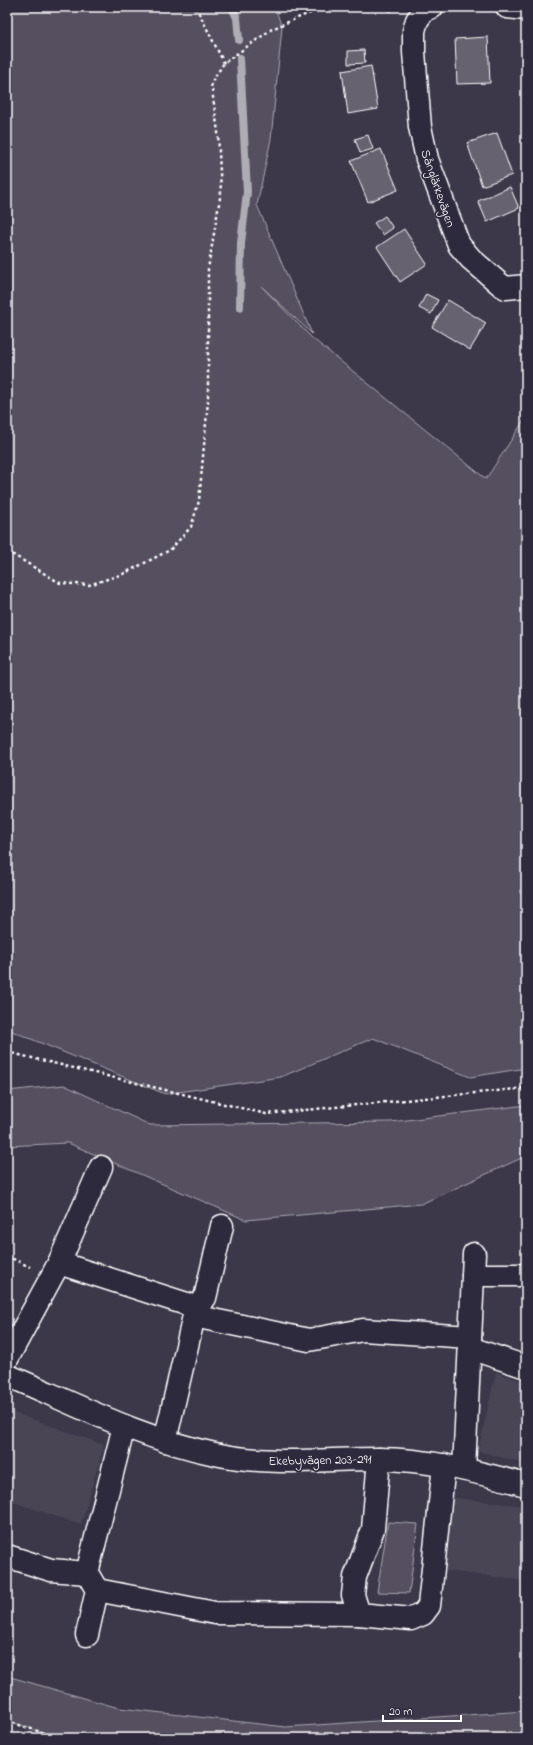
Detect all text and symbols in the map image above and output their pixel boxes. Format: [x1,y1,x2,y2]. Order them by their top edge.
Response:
street label: Sånglärkevägen [414,147,460,230]
street label: Ekebyvägen 203-291 [268,1450,372,1472]
scale bar [383,1697,461,1723]
text: 20 m [389,1703,412,1721]

